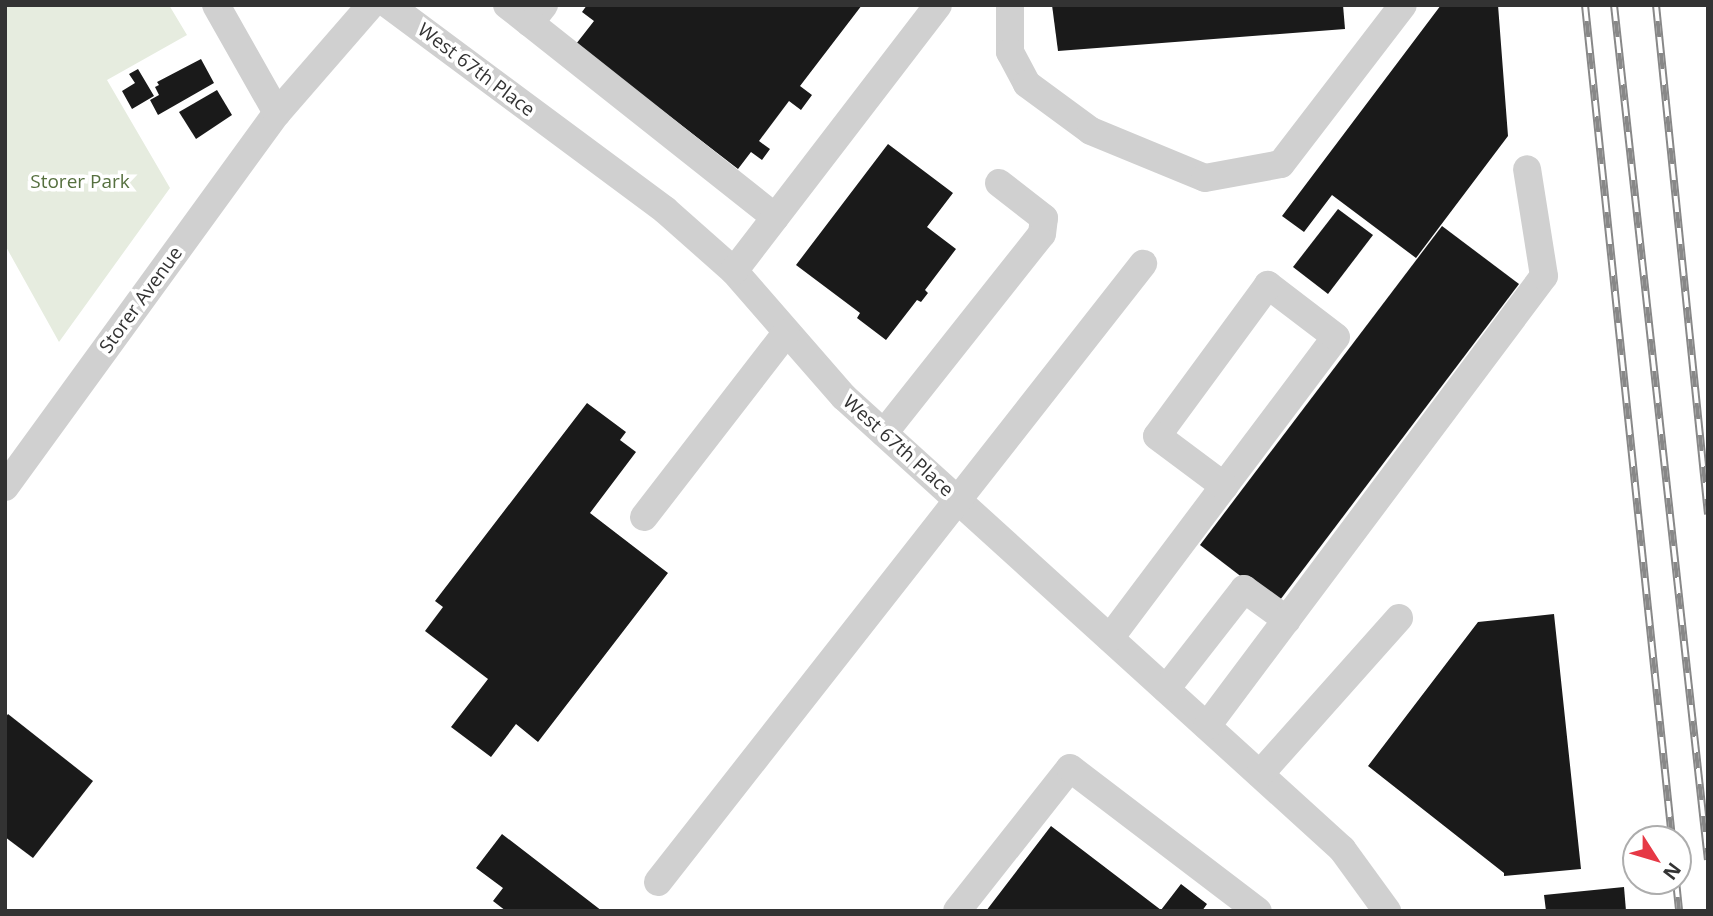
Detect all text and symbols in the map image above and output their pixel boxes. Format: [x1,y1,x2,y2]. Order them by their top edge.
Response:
street label: West 67th Place [413,19,539,121]
park label: Storer Park [30,171,130,193]
street label: Storer Avenue [95,242,187,358]
street label: West 67th Place [838,390,958,502]
north arrow [1622,825,1692,895]
text: N [1657,857,1687,885]

